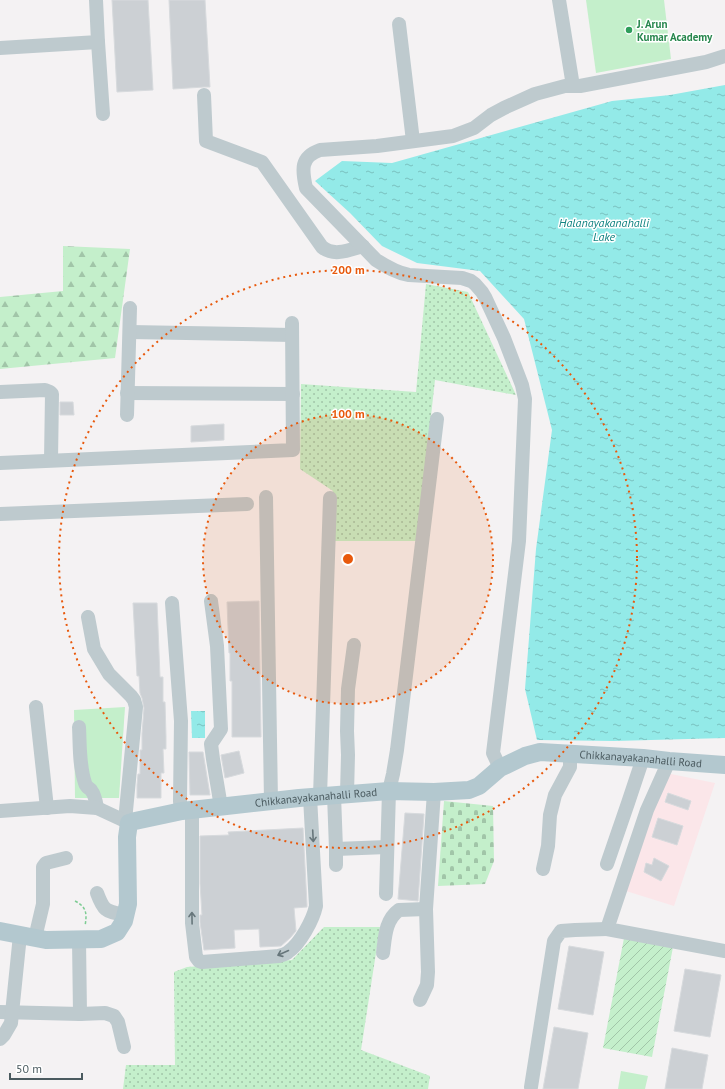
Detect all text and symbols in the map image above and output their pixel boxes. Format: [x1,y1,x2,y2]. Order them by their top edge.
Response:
place label: J. Arun Kumar Academy [636,17,713,44]
marker: J. Arun Kumar Academy [624,25,634,35]
water label: Halanayakanahalli Lake [559,215,650,244]
text: 200 m [331,262,365,277]
text: 100 m [331,406,365,421]
centre of rings [341,552,355,566]
street label: Chikkanayakanahalli Road [579,747,702,770]
street label: Chikkanayakanahalli Road [254,785,378,810]
one-way arrow [309,829,316,842]
one-way arrow [188,912,196,925]
one-way arrow [277,950,289,958]
scale bar [10,1055,82,1081]
text: 50 m [16,1061,42,1076]

